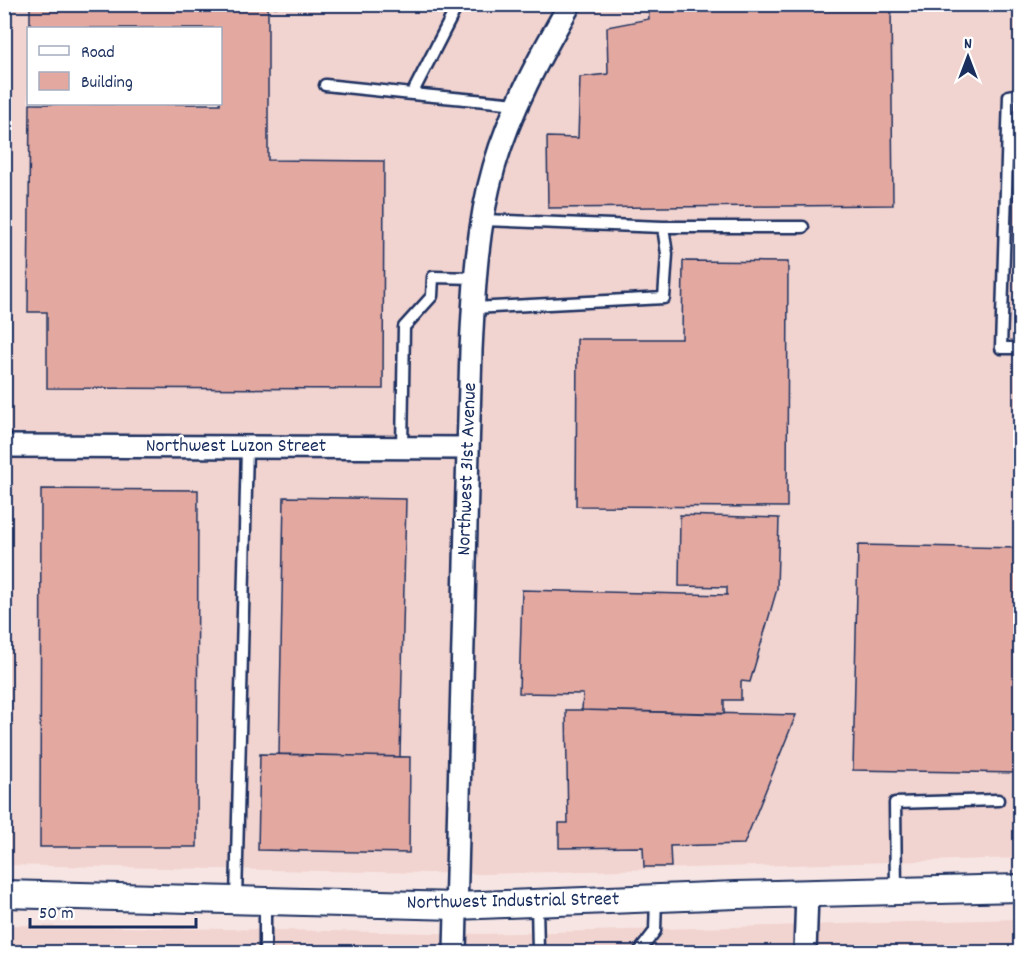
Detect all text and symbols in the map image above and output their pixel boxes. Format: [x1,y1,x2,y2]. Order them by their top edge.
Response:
legend [27,27,222,105]
north arrow [938,27,998,87]
text: N [964,33,972,56]
text: Road [81,41,115,66]
text: Building [81,71,133,96]
street label: Northwest 31st Avenue [451,382,485,556]
street label: Northwest Luzon Street [146,433,326,461]
street label: Northwest Industrial Street [407,886,619,918]
scale bar [30,891,196,929]
text: 50 m [39,902,74,927]

